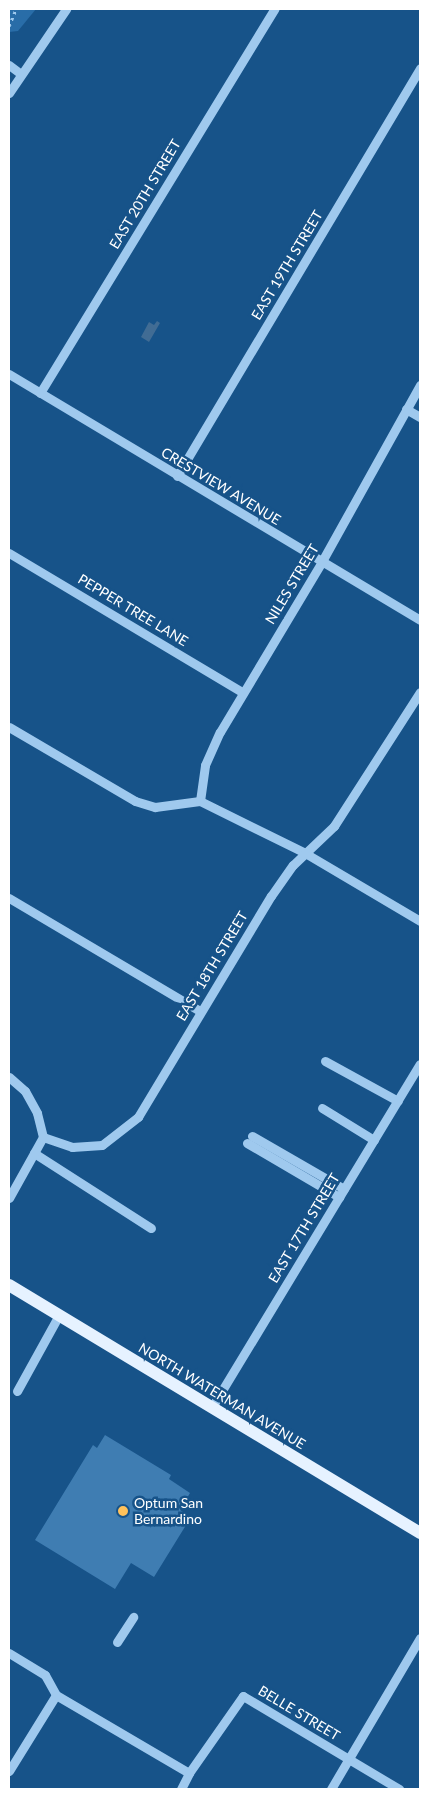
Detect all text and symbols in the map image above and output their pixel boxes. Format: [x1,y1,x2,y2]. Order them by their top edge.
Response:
street label: EAST 20TH STREET [106,136,184,252]
street label: EAST 19TH STREET [248,207,326,323]
street label: CRESTVIEW AVENUE [158,444,284,528]
street label: NILES STREET [262,541,322,627]
street label: PEPPER TREE LANE [75,570,191,650]
street label: EAST 18TH STREET [173,908,251,1024]
street label: EAST 17TH STREET [265,1170,343,1286]
street label: NORTH WATERMAN AVENUE [135,1339,309,1453]
place label: Optum San Bernardino [134,1495,203,1528]
marker: Optum San Bernardino [116,1504,130,1518]
street label: BELLE STREET [255,1682,343,1744]

